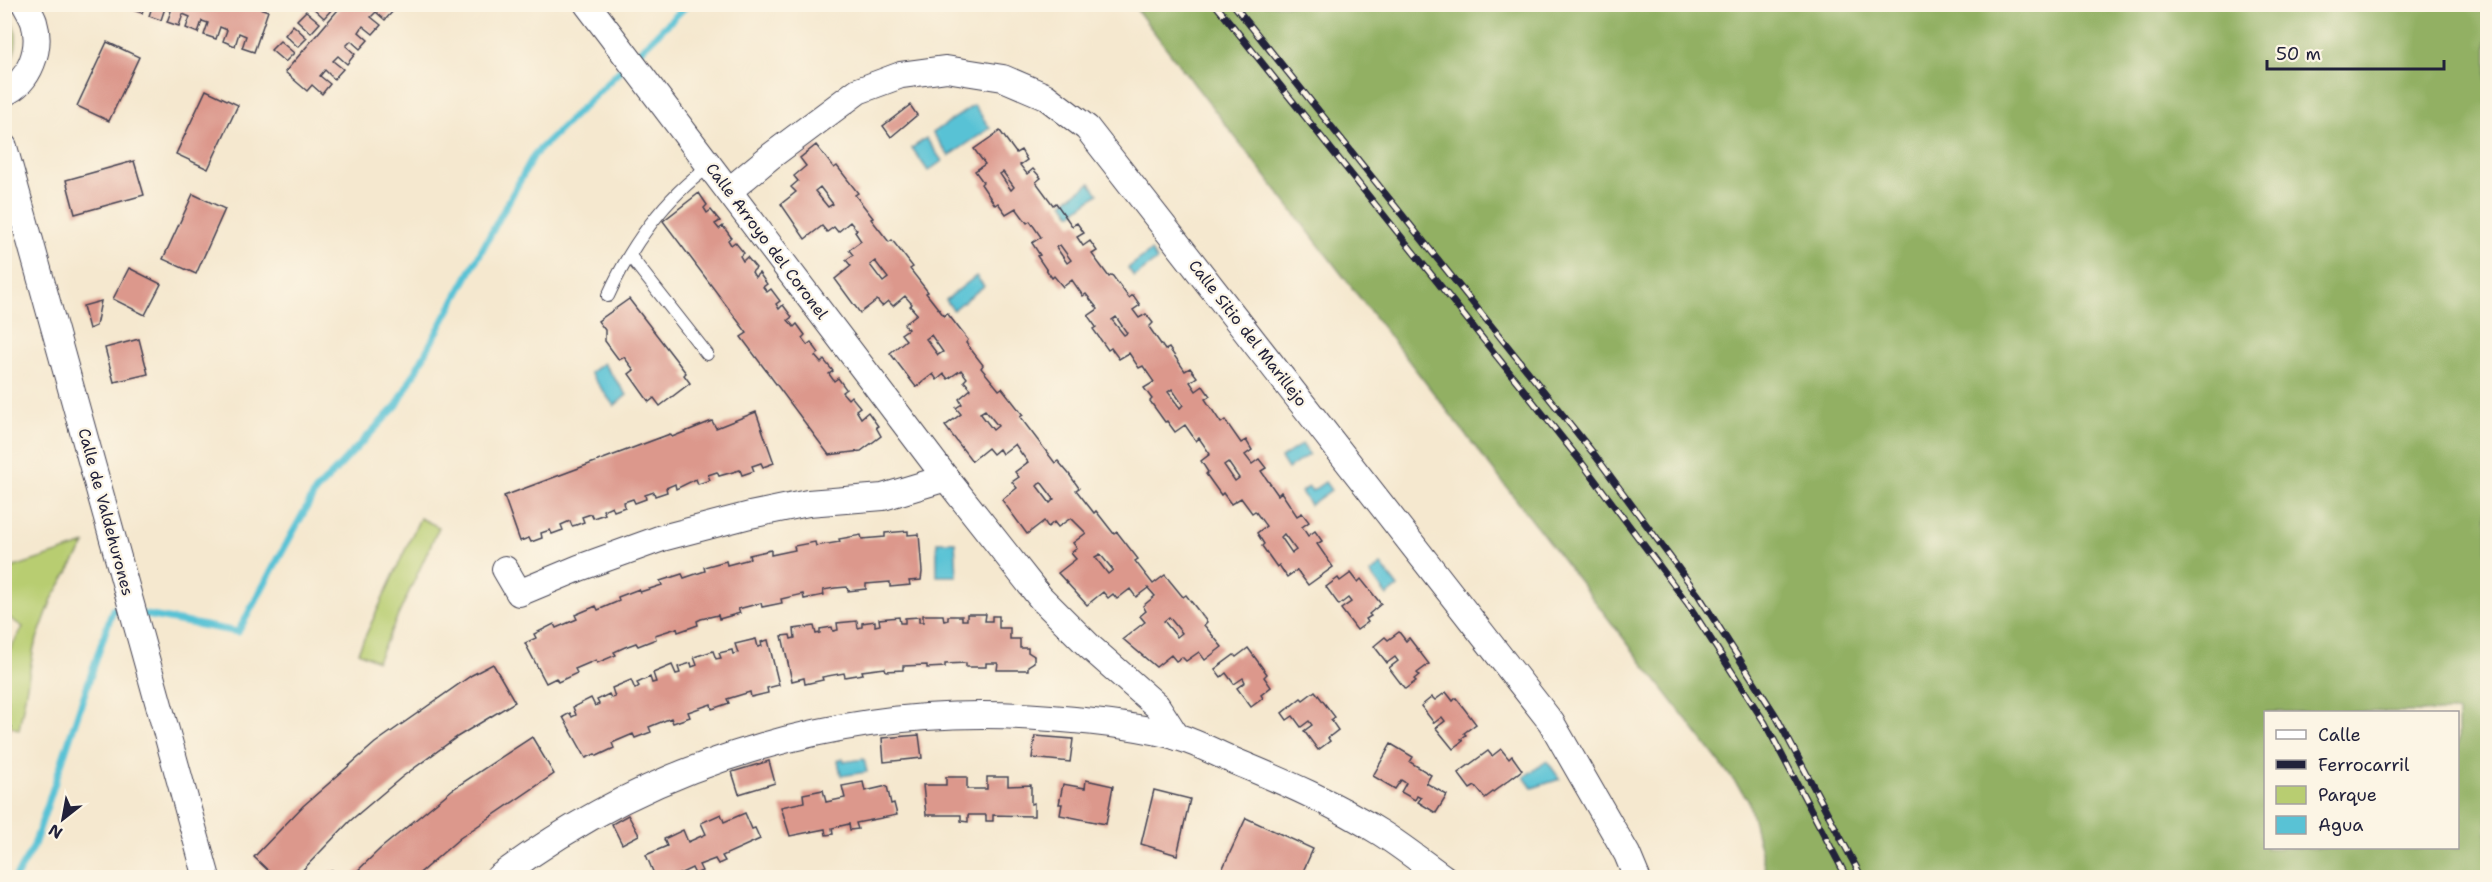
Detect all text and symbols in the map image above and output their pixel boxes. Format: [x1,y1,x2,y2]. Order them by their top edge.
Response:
scale bar [2267,33,2444,71]
text: 50 m [2276,42,2321,66]
street label: Calle Arroyo del Coronel [701,159,833,324]
street label: Calle Sitio del Marillejo [1184,255,1312,411]
street label: Calle de Valdehurones [74,426,138,598]
legend [2264,711,2459,849]
text: Calle [2318,723,2361,747]
text: Ferrocarril [2318,753,2410,777]
text: Parque [2318,783,2377,807]
north arrow [33,789,93,849]
text: Agua [2318,813,2363,837]
text: N [45,819,66,844]

